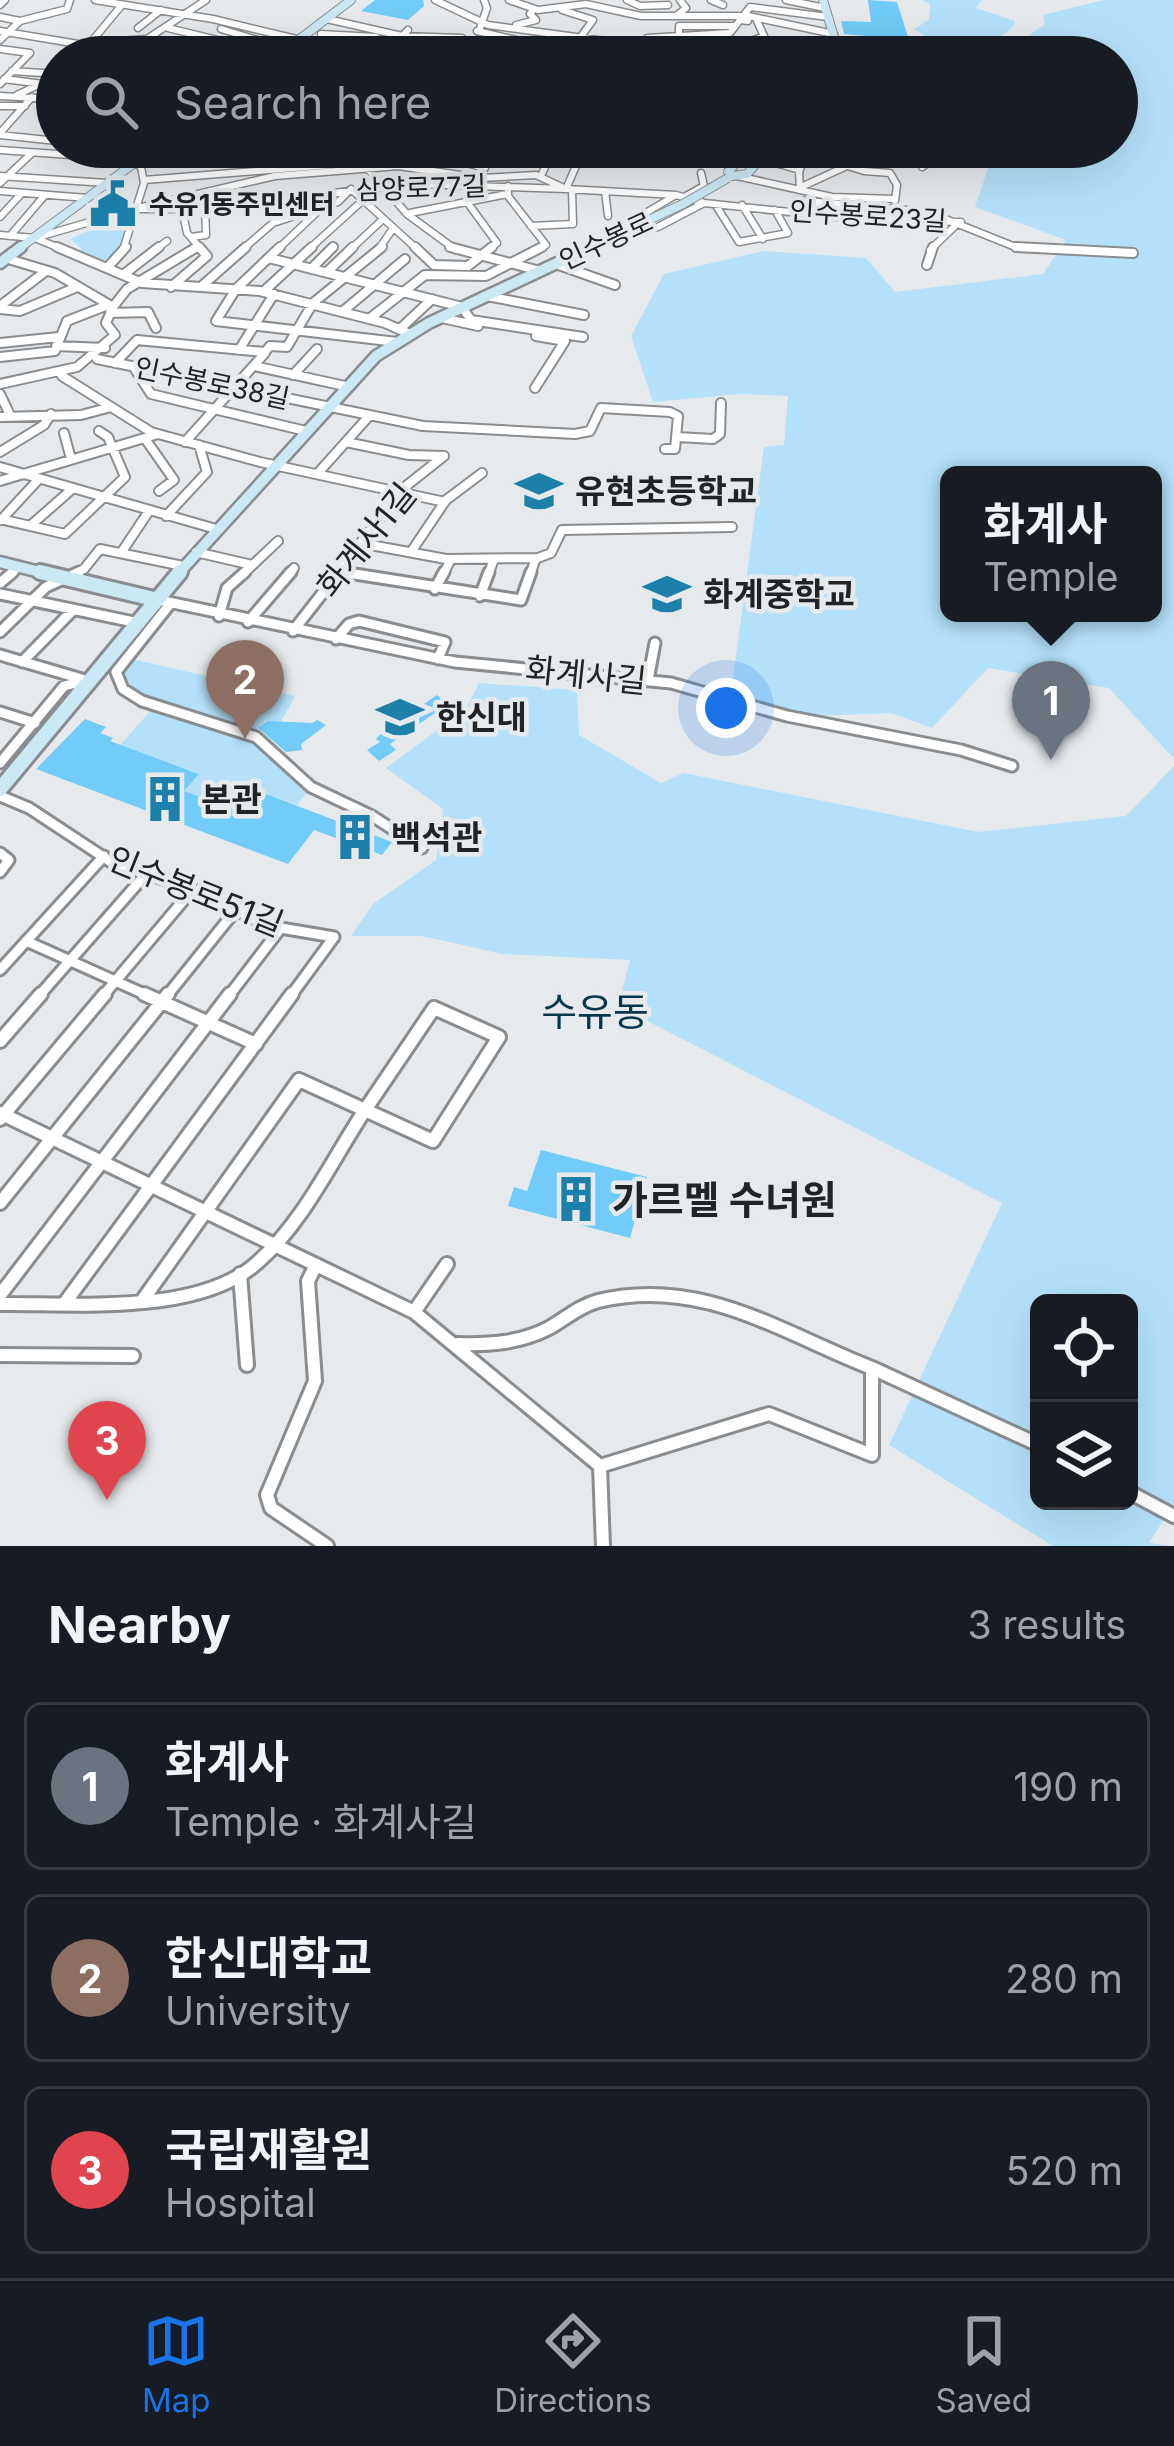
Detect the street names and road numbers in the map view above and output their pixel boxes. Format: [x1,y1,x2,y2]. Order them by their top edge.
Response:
street label: 삼양로77길 [355,169,487,207]
street label: 인수봉로23길 [788,194,948,238]
street label: 인수봉로 [554,205,658,277]
street label: 인수봉로38길 [131,350,293,416]
street label: 화계사1길 [308,475,424,605]
street label: 화계사길 [524,649,648,701]
street label: 인수봉로51길 [103,838,289,944]

